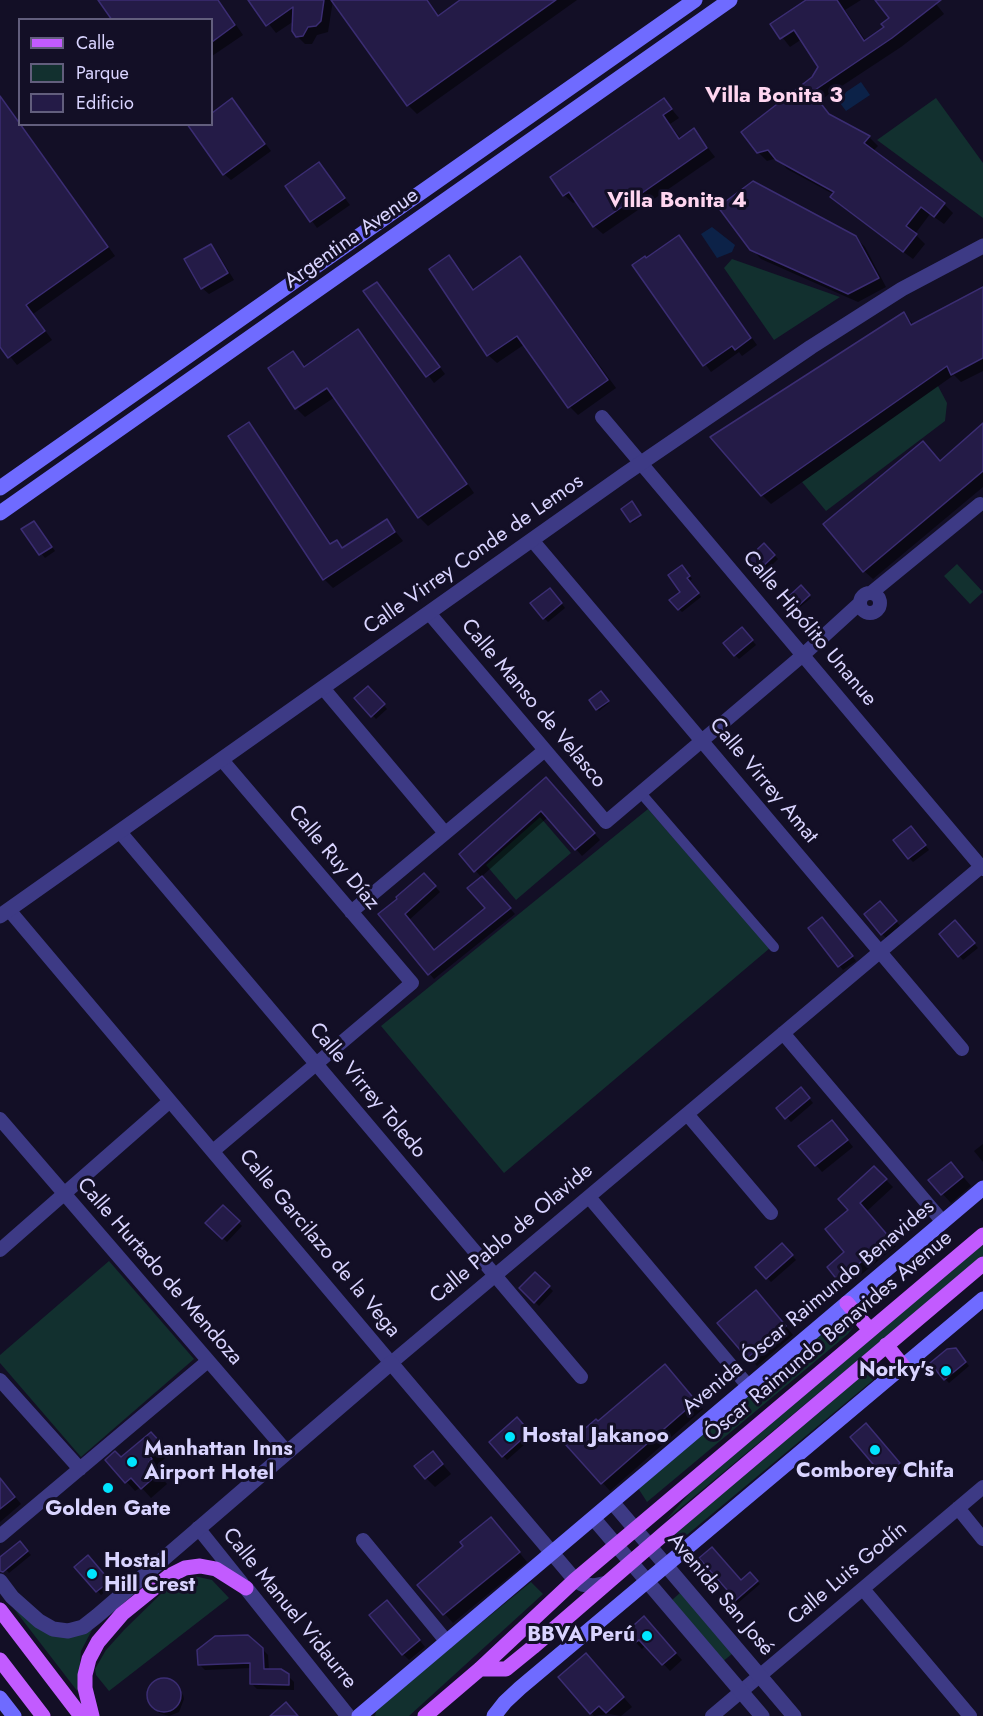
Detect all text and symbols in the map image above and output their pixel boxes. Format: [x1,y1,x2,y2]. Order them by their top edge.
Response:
legend [18,18,213,126]
text: Calle [76,30,115,56]
text: Parque [76,60,129,86]
district label: Villa Bonita 3 [705,84,843,110]
text: Edificio [76,90,134,116]
street label: Argentina Avenue [280,183,424,295]
district label: Villa Bonita 4 [607,189,747,215]
street label: Calle Virrey Conde de Lemos [359,469,589,641]
street label: Calle Hipólito Unanue [737,546,881,712]
street label: Calle Manso de Velasco [455,614,611,794]
street label: Calle Virrey Amat [703,713,823,849]
street label: Calle Ruy Díaz [282,800,384,916]
street label: Calle Virrey Toledo [303,1018,431,1164]
street label: Calle Garcilazo de la Vega [233,1145,405,1343]
street label: Calle Pablo de Olavide [425,1159,599,1309]
street label: Calle Hurtado de Mendoza [71,1173,247,1371]
street label: Avenida Óscar Raimundo Benavides [678,1195,940,1421]
street label: Óscar Raimundo Benavides Avenue [700,1226,958,1448]
place label: Norky's [859,1358,934,1384]
marker: Norky's [939,1364,953,1378]
place label: Hostal Jakanoo [522,1424,669,1450]
marker: Hostal Jakanoo [503,1430,517,1444]
place label: Manhattan Inns Airport Hotel [144,1437,293,1487]
marker: Comborey Chifa [868,1443,882,1457]
marker: Manhattan Inns Airport Hotel [125,1455,139,1469]
place label: Comborey Chifa [796,1459,954,1485]
marker: Golden Gate [101,1481,115,1495]
place label: Golden Gate [45,1497,171,1523]
street label: Calle Luis Godín [783,1517,913,1631]
street label: Calle Manuel Vidaurre [216,1523,362,1695]
street label: Avenida San José [661,1529,779,1661]
place label: Hostal Hill Crest [104,1549,195,1599]
marker: Hostal Hill Crest [85,1567,99,1581]
place label: BBVA Perú [527,1623,635,1649]
marker: BBVA Perú [640,1629,654,1643]

